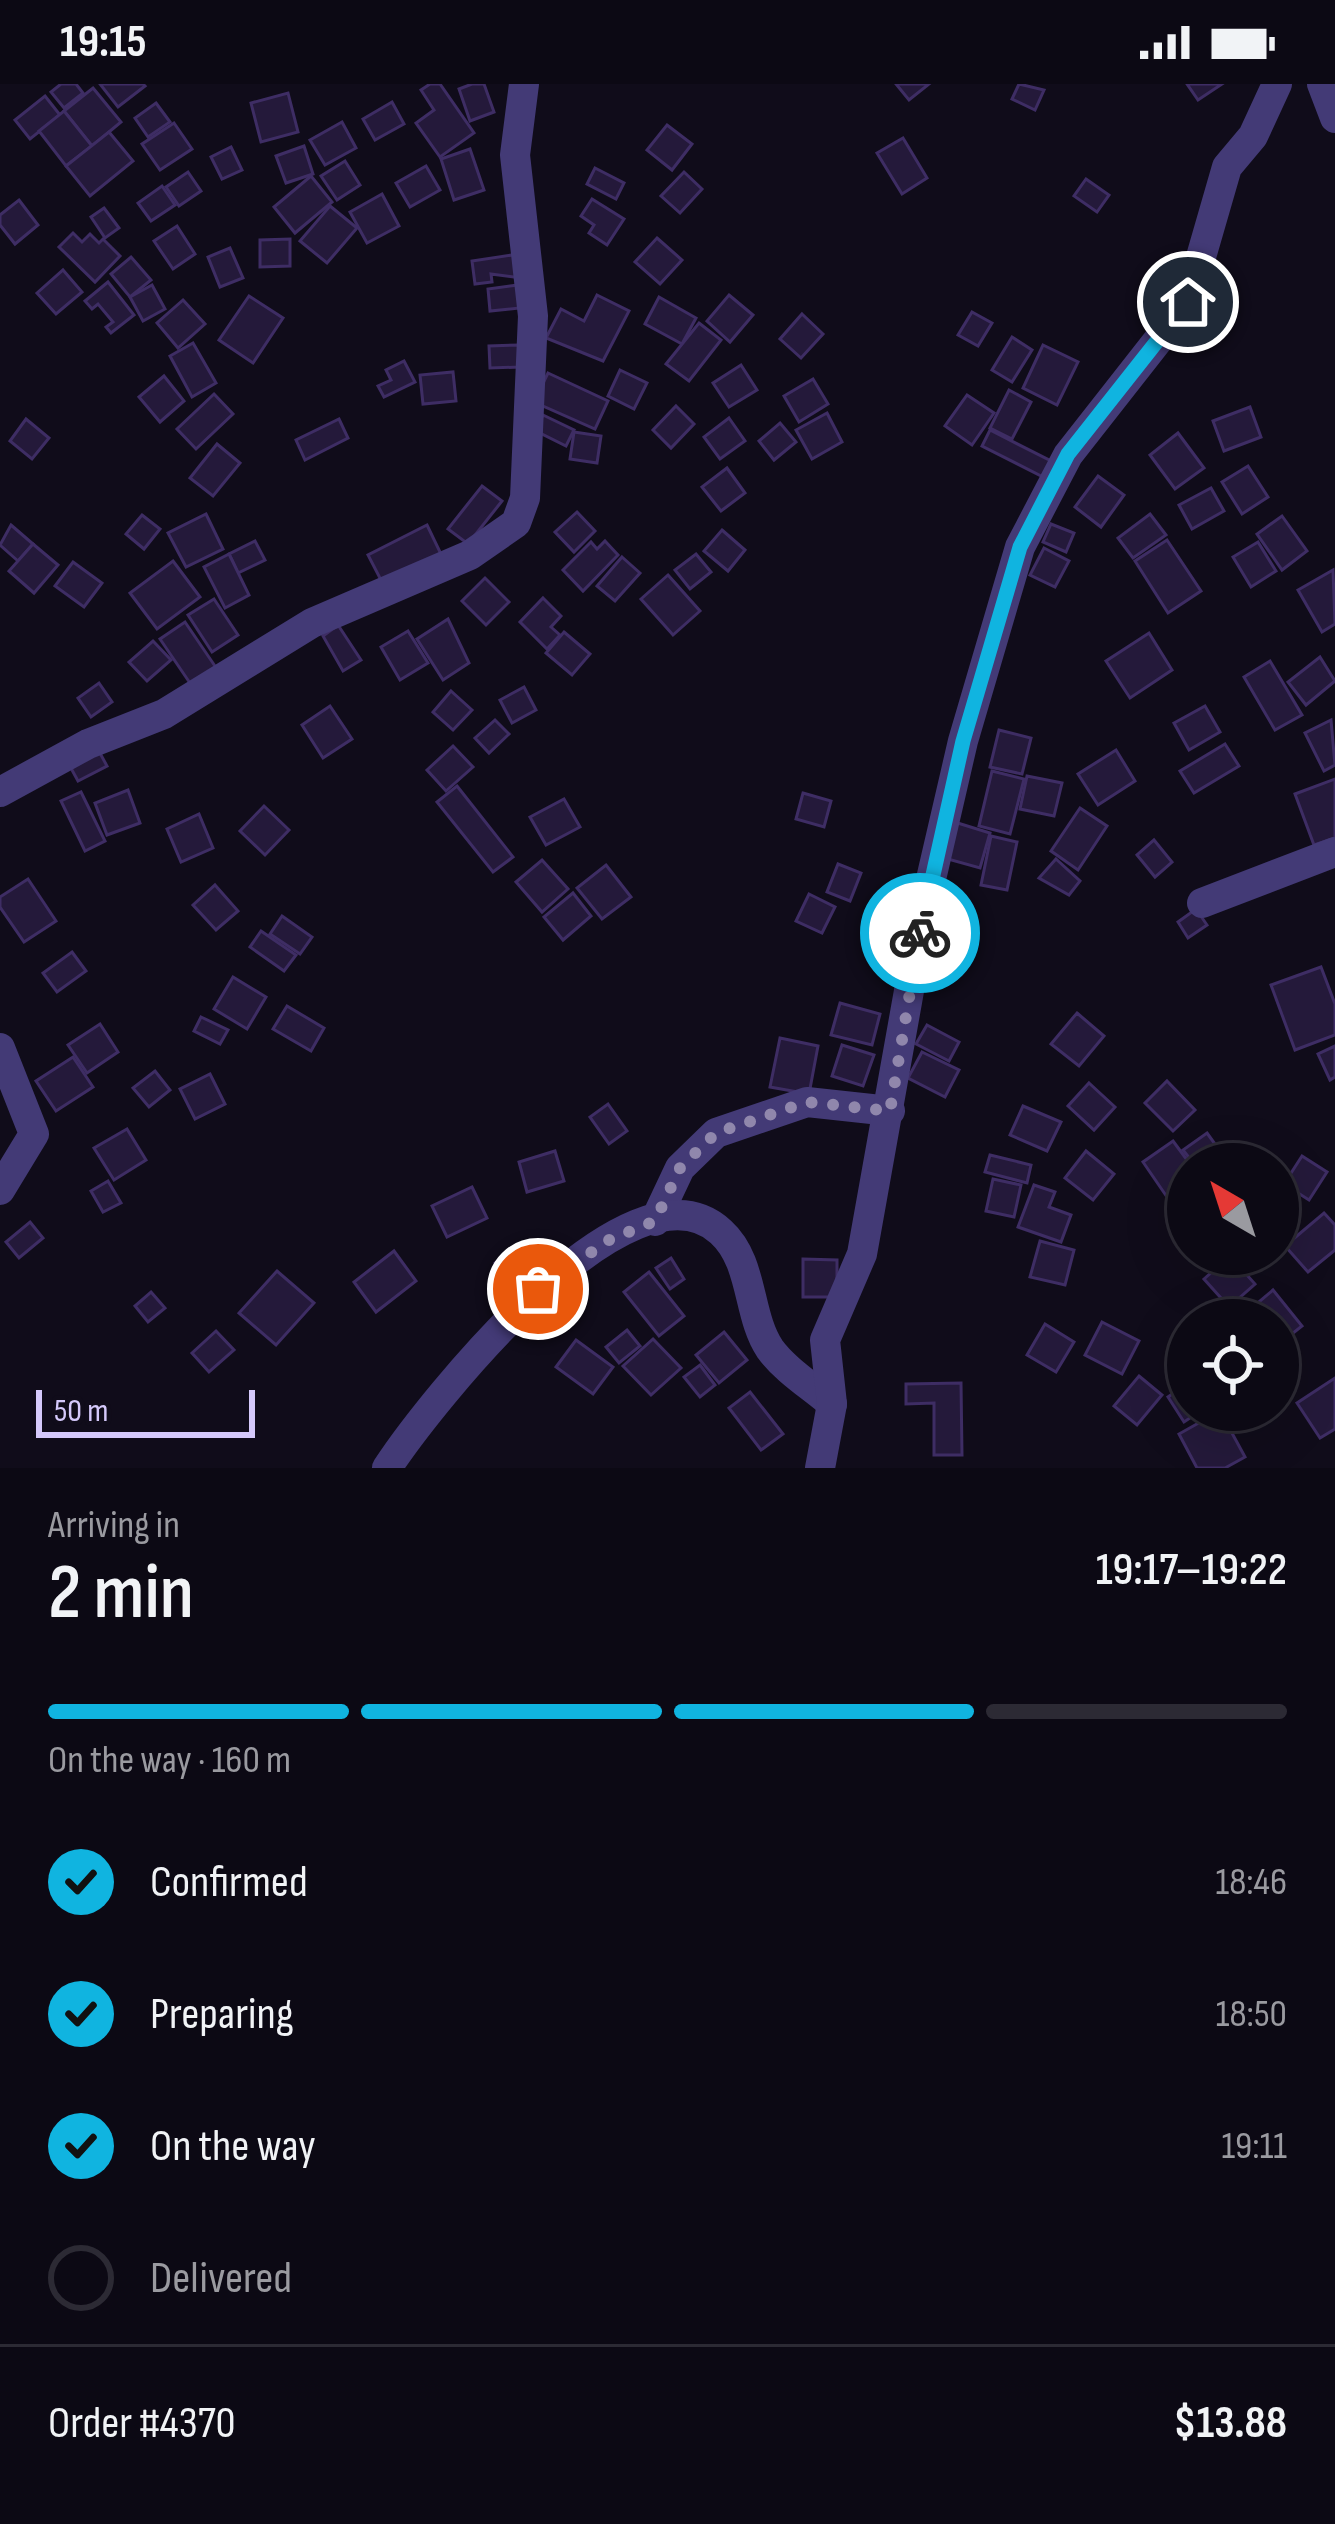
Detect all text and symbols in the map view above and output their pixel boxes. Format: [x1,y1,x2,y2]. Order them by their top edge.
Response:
text: 19:15 [60,15,147,70]
pin [1137,251,1239,353]
icon: home [1155,269,1221,335]
courier [860,873,980,993]
icon: bike [887,900,953,966]
north arrow [1167,1143,1299,1275]
map controls [1167,1143,1299,1431]
pin [487,1238,589,1340]
icon: bag [505,1256,571,1322]
button: locate [1167,1299,1299,1431]
scale bar [36,1384,255,1437]
text: 50 m [54,1391,108,1431]
text: Arriving in [48,1502,180,1549]
text: 19:17–19:22 [1096,1543,1287,1598]
text: 2 min [48,1547,194,1640]
text: On the way · 160 m [48,1737,291,1784]
icon: check [48,1849,114,1915]
text: Confirmed [150,1855,308,1910]
text: 18:46 [1216,1859,1287,1906]
icon: check [48,1981,114,2047]
text: Preparing [150,1987,294,2042]
text: 18:50 [1216,1991,1287,2038]
icon: check [48,2113,114,2179]
text: On the way [150,2119,316,2174]
text: 19:11 [1221,2123,1287,2170]
text: Delivered [150,2251,292,2306]
text: Order #4370 [48,2396,236,2451]
text: $13.88 [1174,2396,1287,2451]

